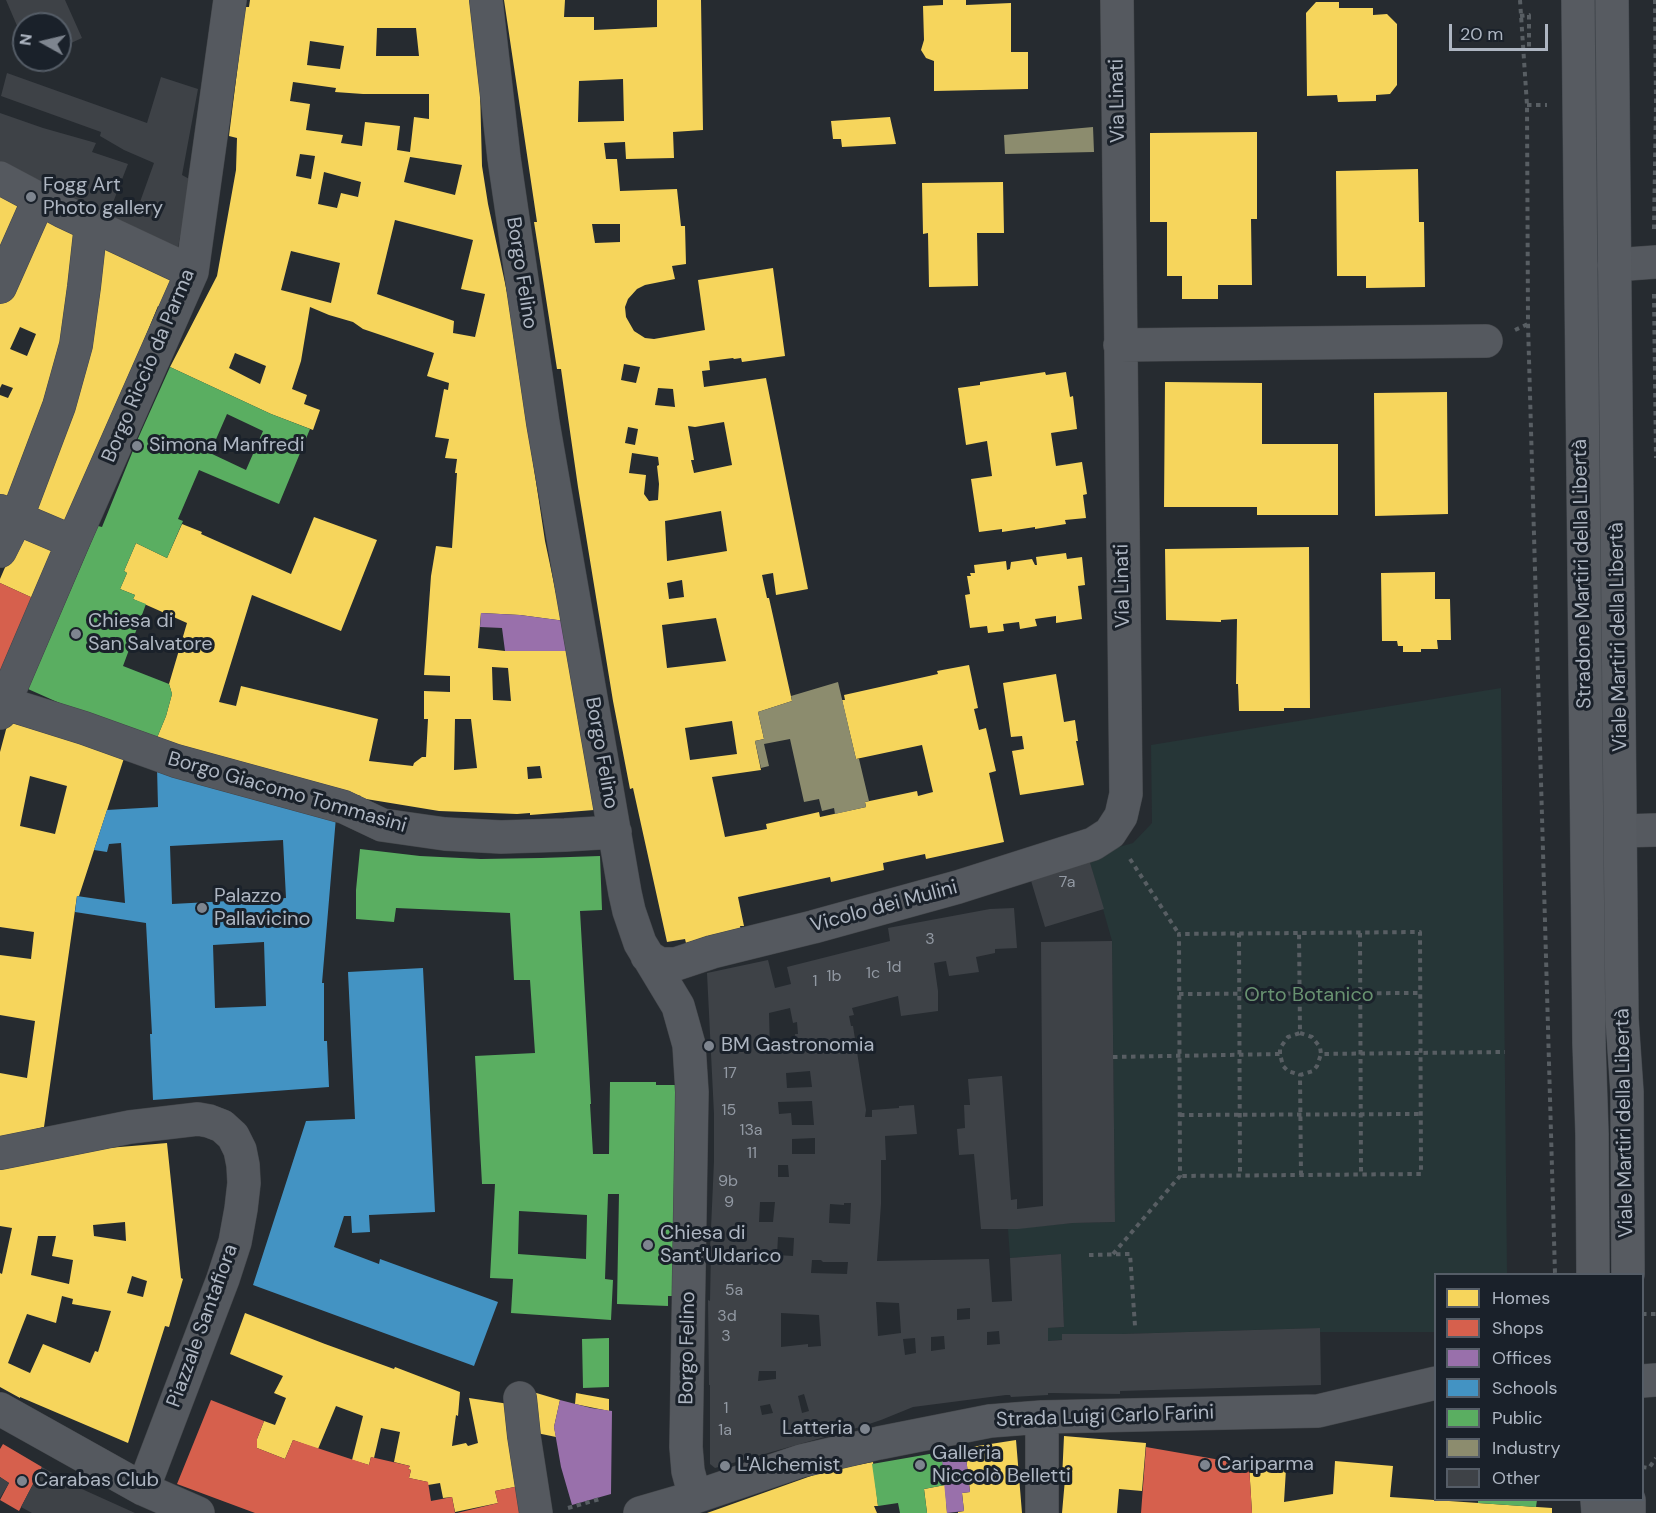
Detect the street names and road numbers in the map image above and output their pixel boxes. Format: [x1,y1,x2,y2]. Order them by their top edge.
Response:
street label: Via Linati [1105,59,1131,143]
street label: Borgo Felino [500,215,542,331]
street label: Borgo Riccio da Parma [97,266,201,466]
street label: Stradone Martiri della Libertà [1569,439,1597,709]
street label: Viale Martiri della Libertà [1605,522,1633,752]
street label: Via Linati [1110,544,1136,628]
street label: Borgo Felino [579,695,623,811]
street label: Borgo Giacomo Tommasini [165,747,409,839]
street label: Vicolo dei Mulini [808,876,960,938]
street label: Viale Martiri della Libertà [1611,1008,1639,1238]
street label: Piazzale Santafiora [162,1241,244,1411]
street label: Borgo Felino [675,1291,701,1405]
street label: Strada Luigi Carlo Farini [996,1401,1214,1433]

